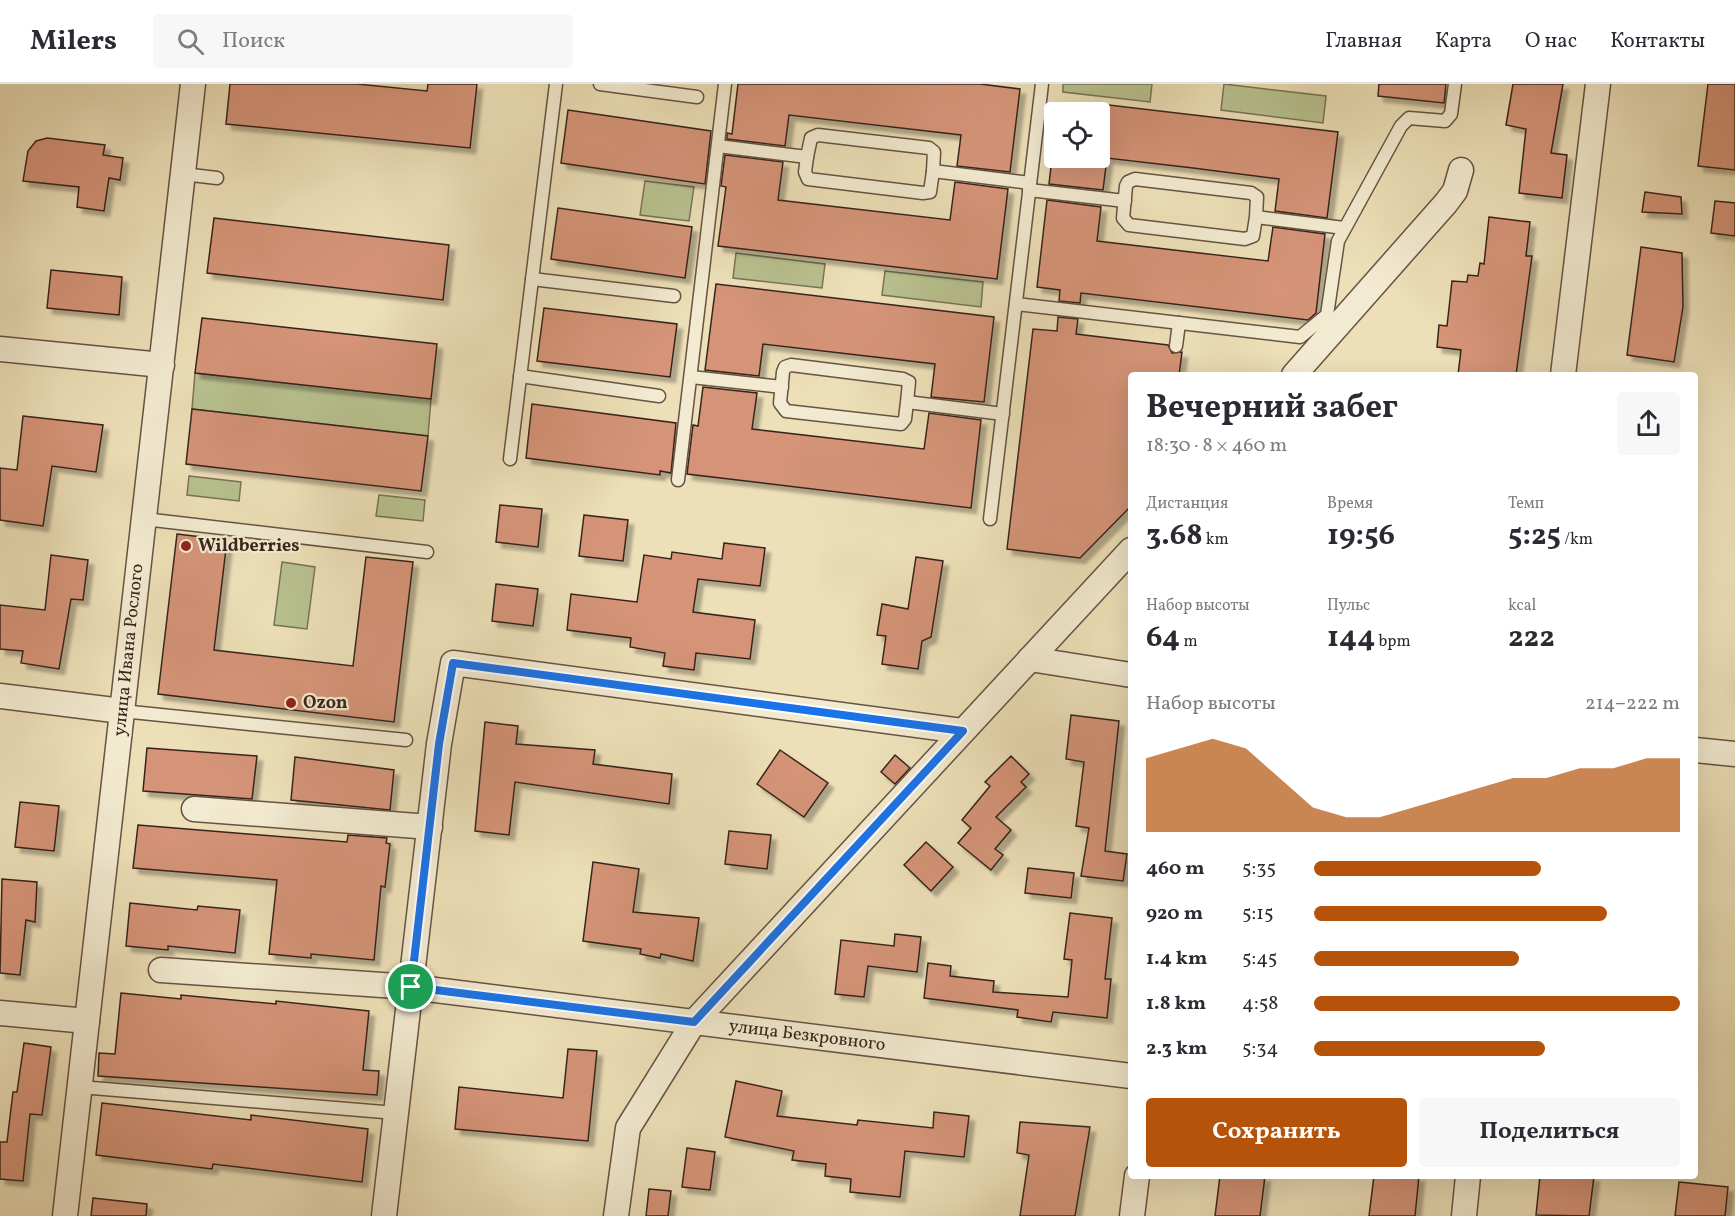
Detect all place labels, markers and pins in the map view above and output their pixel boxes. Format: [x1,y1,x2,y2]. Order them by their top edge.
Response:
place label: Wildberries [198,534,299,559]
marker: Wildberries [179,539,193,553]
place label: Ozon [303,691,348,716]
marker: Ozon [284,696,298,710]
pin [385,961,436,1012]

